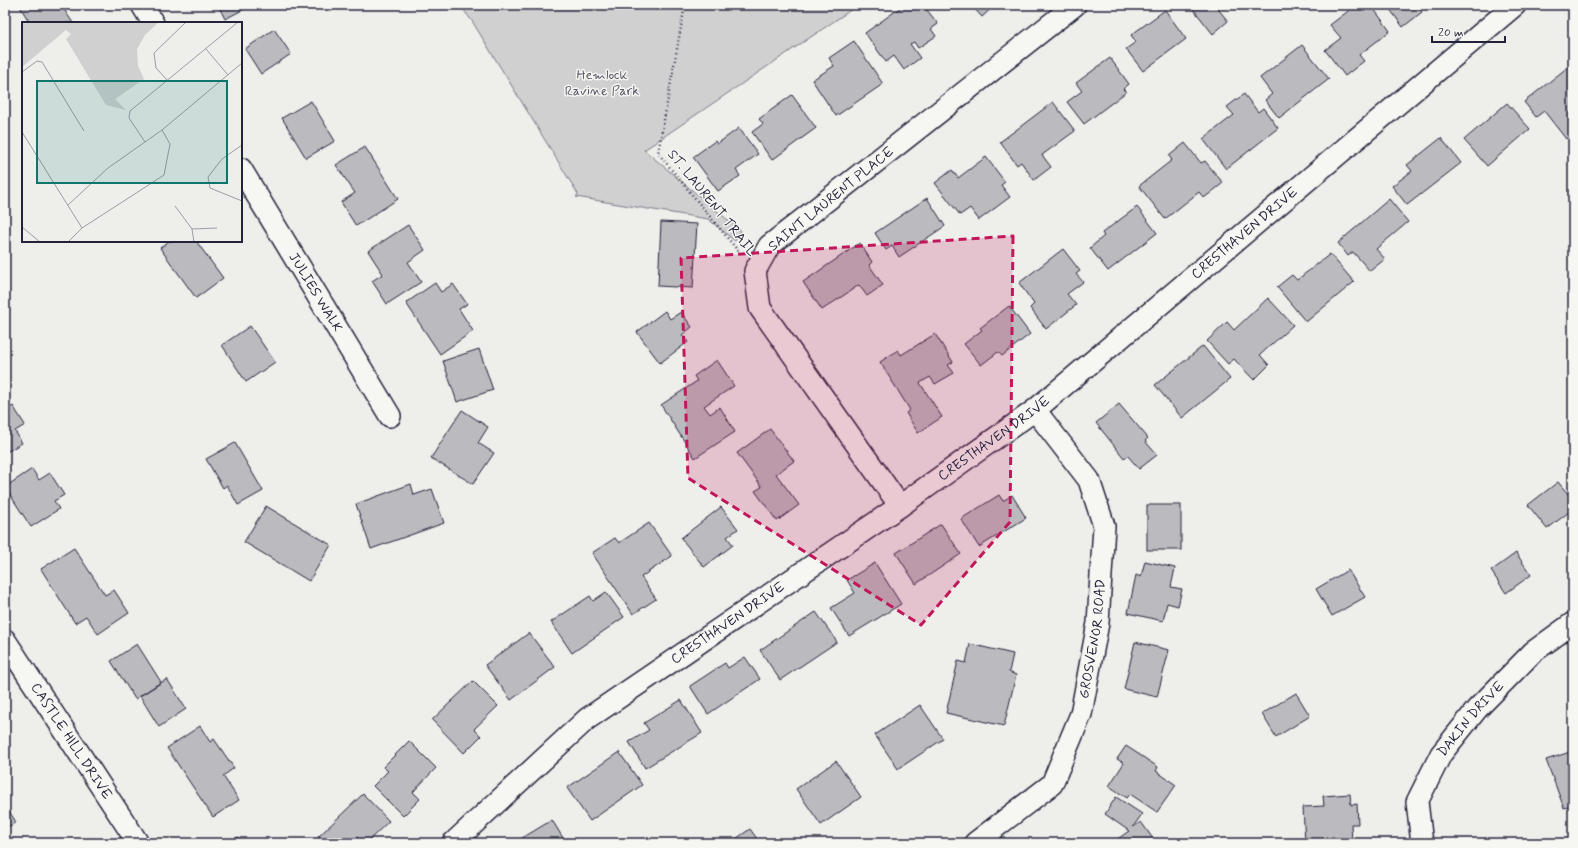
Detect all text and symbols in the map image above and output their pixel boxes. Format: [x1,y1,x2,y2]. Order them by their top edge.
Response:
scale bar [1432,18,1505,44]
inset map [22,22,242,242]
text: 20 m [1438,25,1464,41]
park label: Hemlock Ravine Park [565,66,639,100]
street label: SAINT LAURENT PLACE [764,143,898,255]
street label: ST. LAURENT TRAIL [663,146,761,260]
street label: CRESTHAVEN DRIVE [1188,183,1302,283]
street label: JULIES WALK [285,249,346,335]
street label: CRESTHAVEN DRIVE [935,392,1054,485]
street label: CRESTHAVEN DRIVE [667,578,788,668]
street label: GROSVENOR ROAD [1075,579,1110,700]
street label: DAKIN DRIVE [1433,677,1508,760]
street label: CASTLE HILL DRIVE [26,679,116,803]

